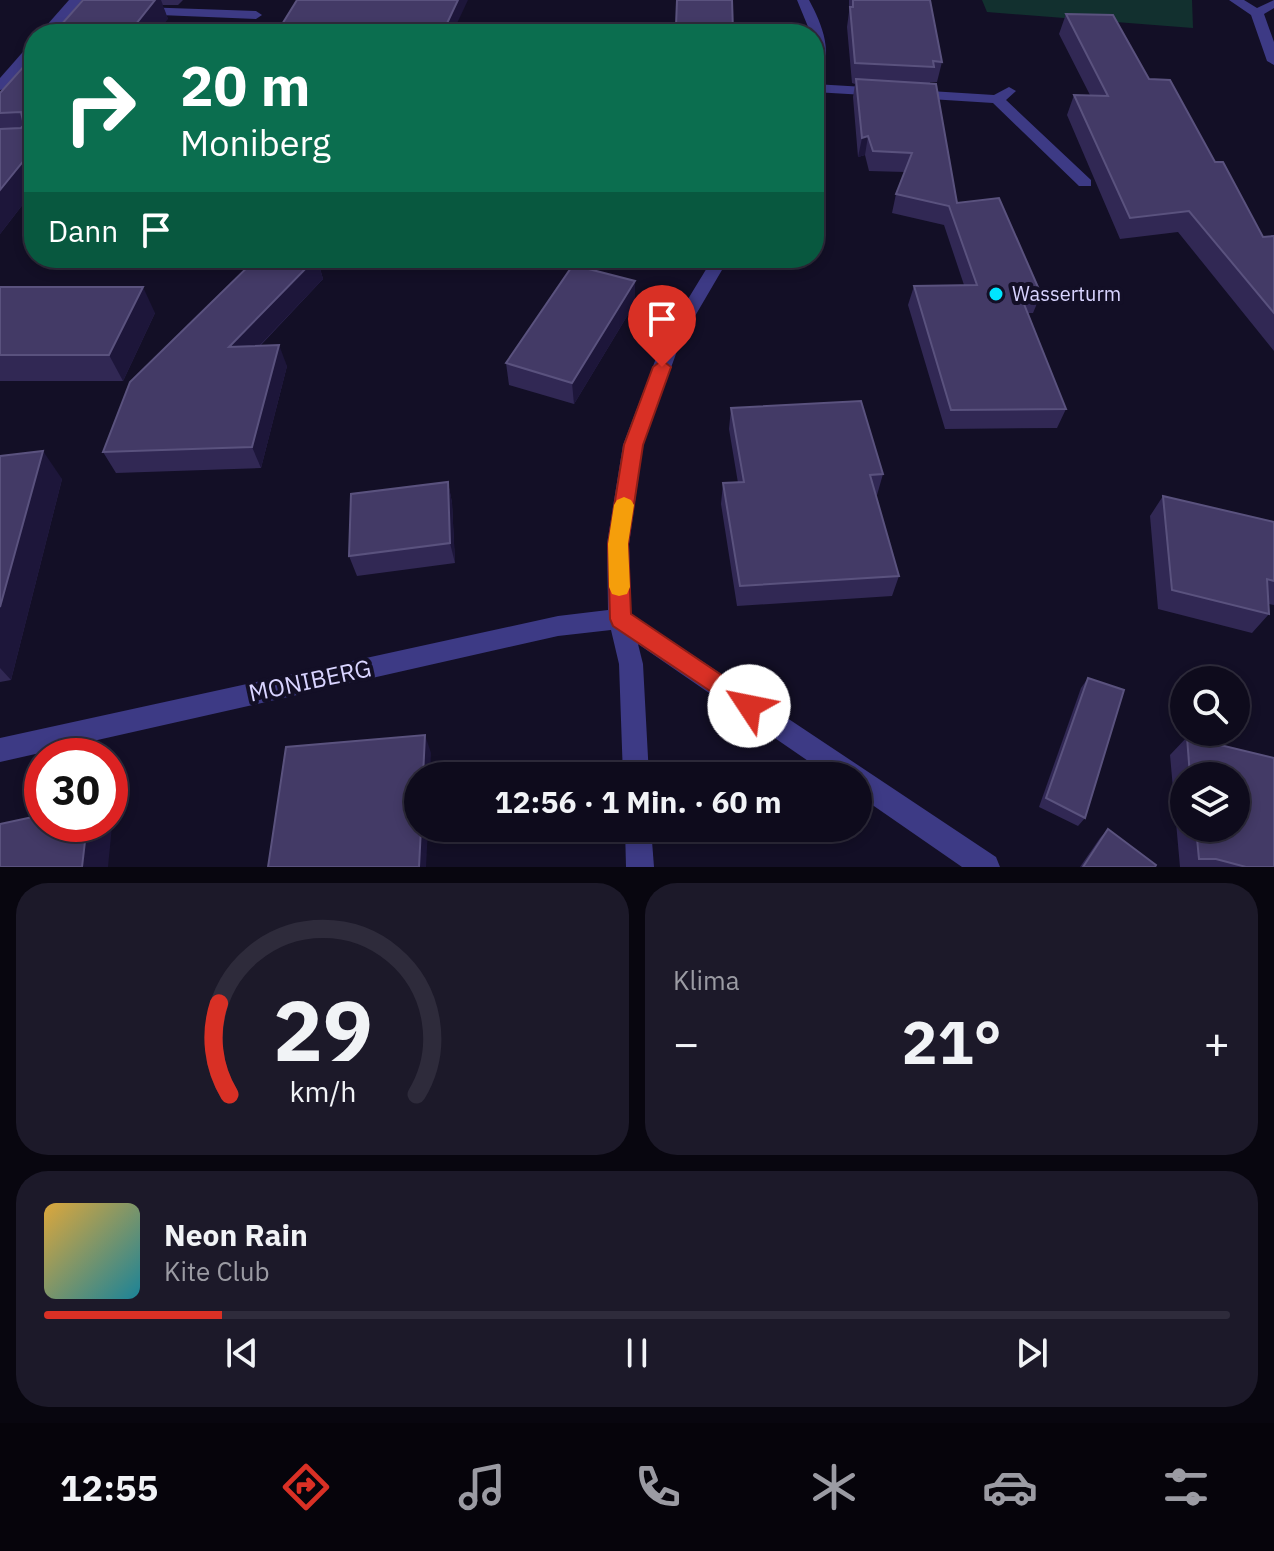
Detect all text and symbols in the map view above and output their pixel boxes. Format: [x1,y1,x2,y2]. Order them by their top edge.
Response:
text: 20 m [180,49,310,121]
icon: right [48,56,152,160]
text: Moniberg [180,119,331,166]
icon: arrive [134,208,178,252]
text: Dann [48,211,118,250]
place label: Wasserturm [1012,280,1121,307]
pin [628,285,696,367]
marker: Wasserturm [987,285,1005,303]
icon: arrive [640,297,684,341]
street label: MONIBERG [246,651,374,709]
position arrow [707,664,791,748]
map controls [1170,666,1250,842]
button: search [1170,666,1250,746]
speed limit sign: 30 [24,738,128,842]
button: layers [1170,762,1250,842]
text: 12:56 · 1 Min. · 60 m [494,782,782,821]
text: Klima [673,963,740,997]
text: 29 [273,976,372,1084]
text: 21° [901,1002,1002,1081]
text: − [673,1014,699,1071]
text: + [1204,1014,1230,1071]
text: km/h [289,1073,356,1110]
text: Neon Rain [164,1215,308,1254]
text: Kite Club [164,1254,269,1288]
icon: previous [220,1331,264,1375]
icon: pause [615,1331,659,1375]
icon: next [1010,1331,1054,1375]
icon: directions [278,1459,334,1515]
icon: music [454,1459,510,1515]
icon: phone [630,1459,686,1515]
icon: climate [806,1459,862,1515]
icon: car [982,1459,1038,1515]
icon: filters [1158,1459,1214,1515]
text: 12:55 [60,1464,158,1511]

